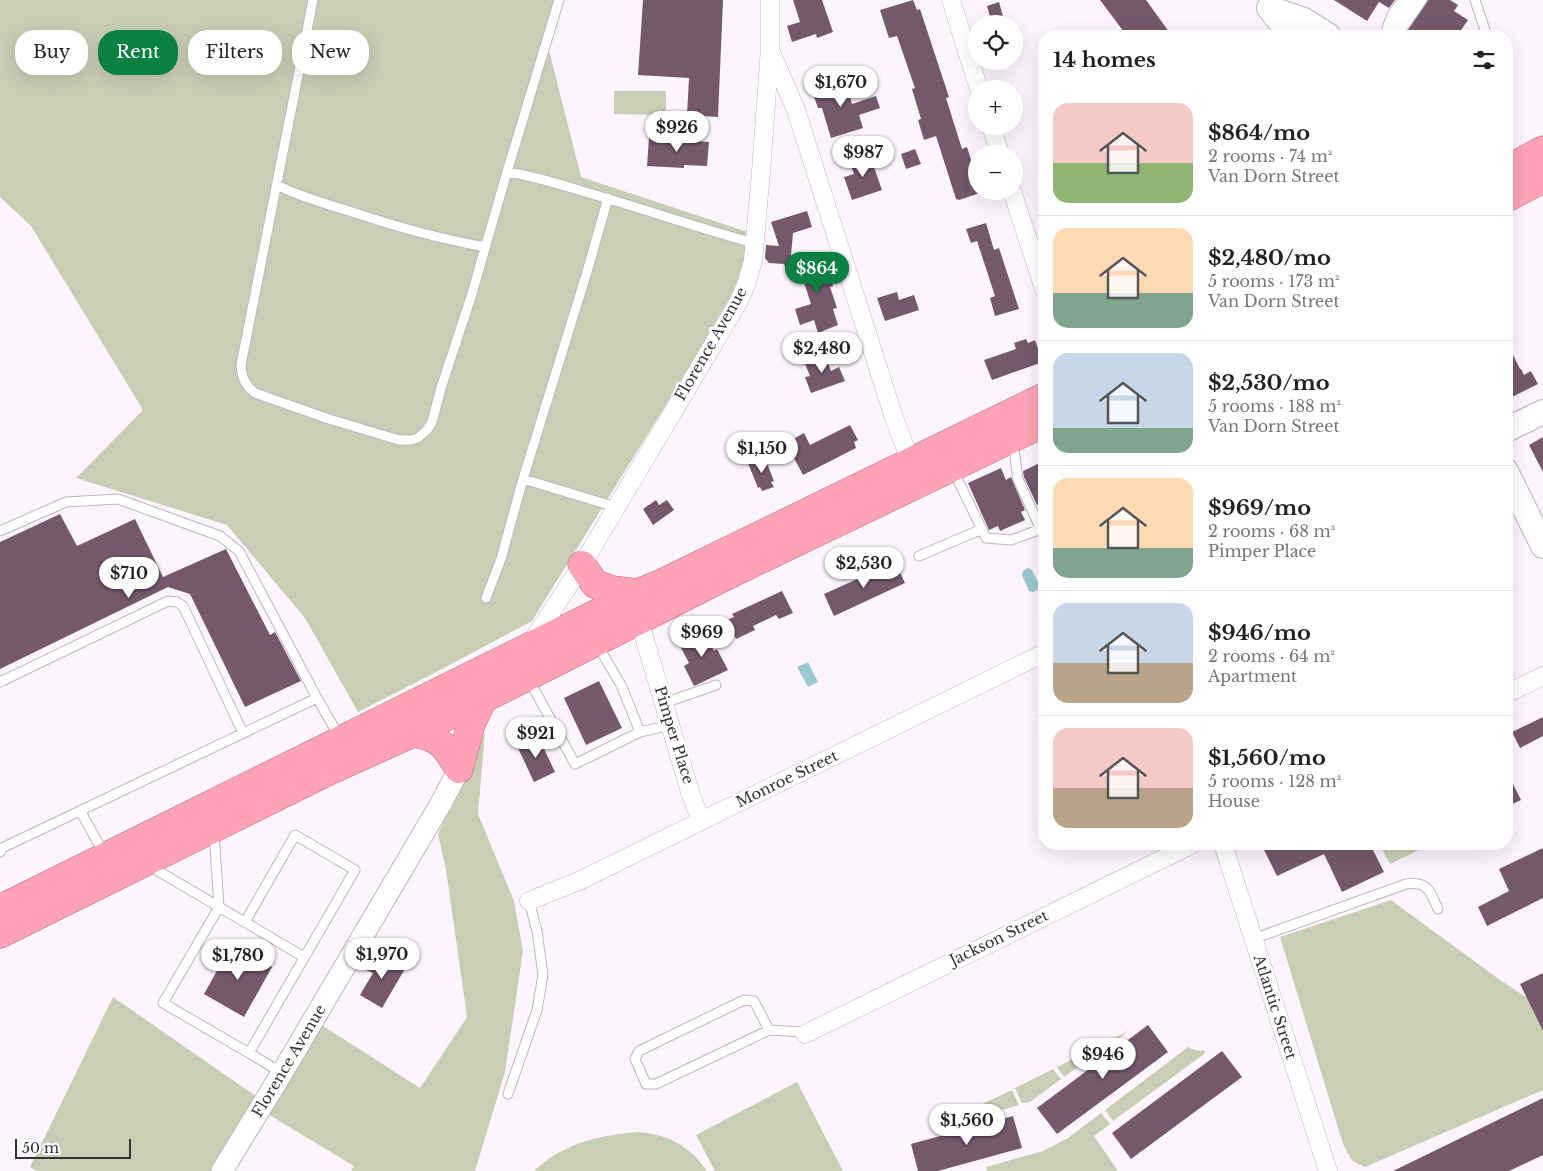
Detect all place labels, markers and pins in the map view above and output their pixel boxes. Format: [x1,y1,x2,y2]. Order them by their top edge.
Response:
pin: $1,670 [800,66,882,108]
pin: $926 [647,110,707,153]
pin: $987 [833,136,893,178]
pin: $864 [787,252,847,294]
pin: $2,480 [781,332,863,374]
pin: $1,150 [721,432,803,474]
pin: $2,530 [823,546,905,589]
pin: $710 [99,556,159,599]
pin: $969 [672,616,732,658]
pin: $921 [506,716,566,759]
pin: $1,780 [197,938,279,981]
pin: $1,970 [341,938,423,980]
pin: $946 [1073,1038,1133,1080]
pin: $1,560 [926,1104,1008,1146]

